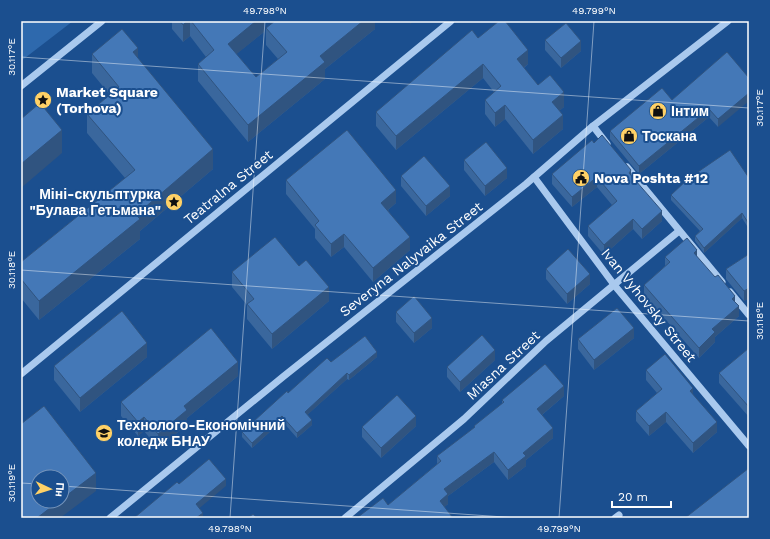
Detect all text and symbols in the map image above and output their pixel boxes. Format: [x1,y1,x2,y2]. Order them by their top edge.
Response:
text: 49.798°N [243,5,287,16]
text: 49.799°N [572,5,616,16]
text: 30.117°E [6,38,17,76]
place label: Market Square (Torhova) [56,84,158,116]
text: 30.117°E [754,89,765,127]
place icon: Market Square (Torhova) [33,90,53,110]
shop icon: Інтим [648,101,668,121]
place label: Інтим [671,103,709,119]
shop icon: Тоскана [619,126,639,146]
place label: Тоскана [642,128,697,144]
street label: Teatralna Street [180,146,276,228]
public building icon: Nova Poshta #12 [571,168,591,188]
place label: Nova Poshta #12 [594,170,708,186]
place label: Міні-скульптурка "Булава Гетьмана" [30,186,161,218]
place icon: Міні-скульптурка "Булава Гетьмана" [164,192,184,212]
street label: Severyna Nalyvaika Street [337,198,486,320]
street label: Ivan Vyhovsky Street [598,245,700,365]
text: 30.118°E [6,251,17,289]
text: 30.118°E [754,302,765,340]
street label: Miasna Street [463,327,543,403]
place label: Технолого-Економічний коледж БНАУ [117,417,285,449]
school or university icon: Технолого-Економічний коледж БНАУ [94,423,114,443]
text: 30.119°E [6,464,17,502]
north arrow [30,469,70,509]
text: Пн [52,482,66,497]
scale bar [612,483,671,509]
text: 20 m [618,490,648,504]
text: 49.798°N [208,523,252,534]
text: 49.799°N [537,523,581,534]

